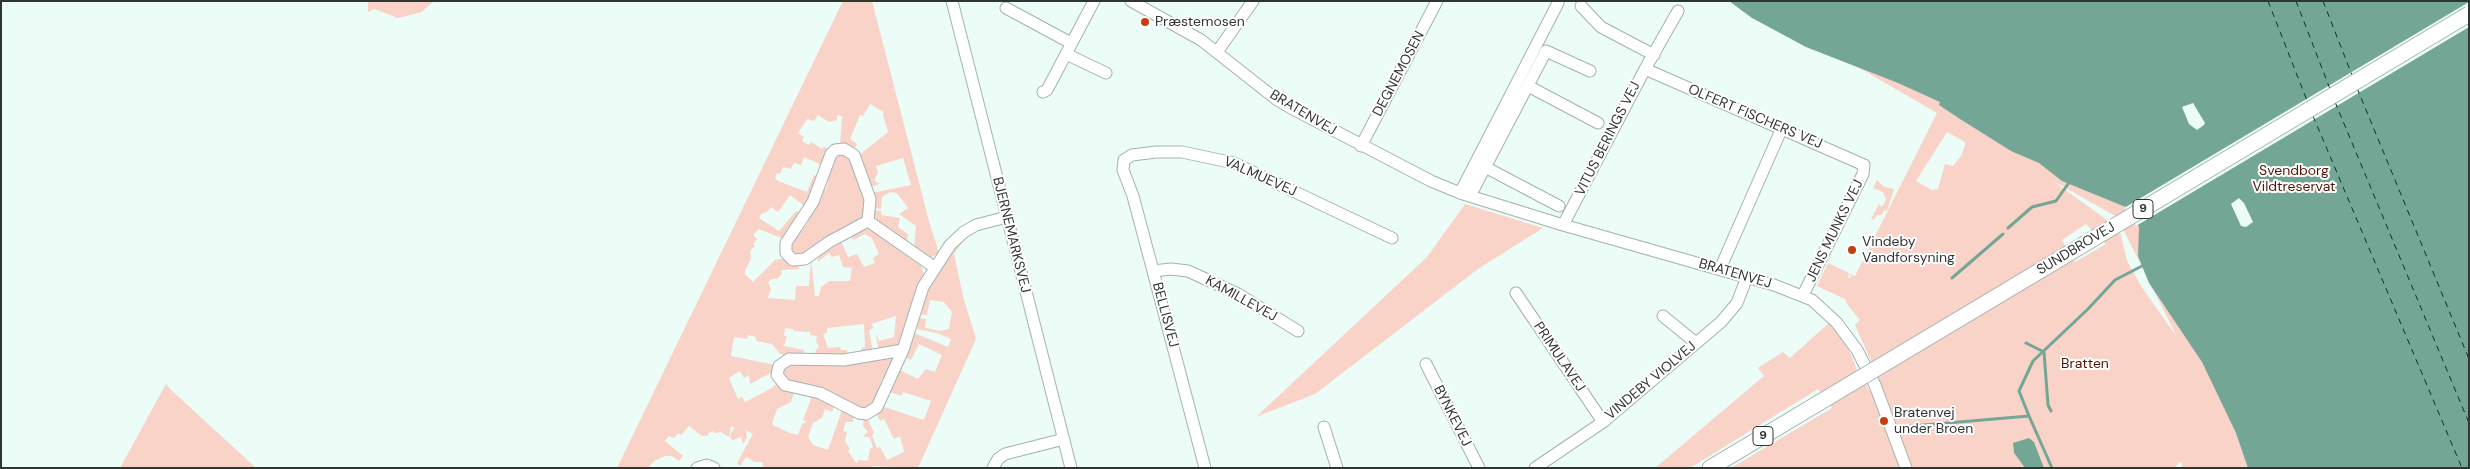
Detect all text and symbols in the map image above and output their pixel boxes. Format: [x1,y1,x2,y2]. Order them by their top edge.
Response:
place label: Præstemosen [1155,14,1245,30]
marker: Præstemosen [1139,16,1151,28]
street label: DEGNEMOSEN [1370,29,1428,119]
street label: VITUS BERINGS VEJ [1572,79,1644,199]
street label: OLFERT FISCHERS VEJ [1685,81,1825,153]
street label: BRATENVEJ [1267,87,1339,139]
street label: VALMUEVEJ [1221,153,1299,201]
park label: Svendborg Vildtreservat [2252,163,2336,196]
street label: BJERNEMARKSVEJ [988,175,1034,295]
street label: JENS MUNKS VEJ [1803,177,1867,285]
road number: 9 [2133,200,2153,218]
street label: SUNDBROVEJ [2034,219,2118,279]
place label: Vindeby Vandforsyning [1862,234,1955,266]
marker: Vindeby Vandforsyning [1846,244,1858,256]
street label: BRATENVEJ [1697,256,1773,292]
street label: KAMILLEVEJ [1202,272,1280,326]
street label: BELLISVEJ [1148,281,1182,349]
street label: PRIMULAVEJ [1530,319,1588,395]
street label: VINDEBY VIOLVEJ [1602,338,1700,424]
park label: Bratten [2061,356,2109,372]
street label: BYNKEVEJ [1429,383,1475,449]
place label: Bratenvej under Broen [1894,405,1973,438]
marker: Bratenvej under Broen [1878,415,1890,427]
road number: 9 [1753,426,1773,446]

